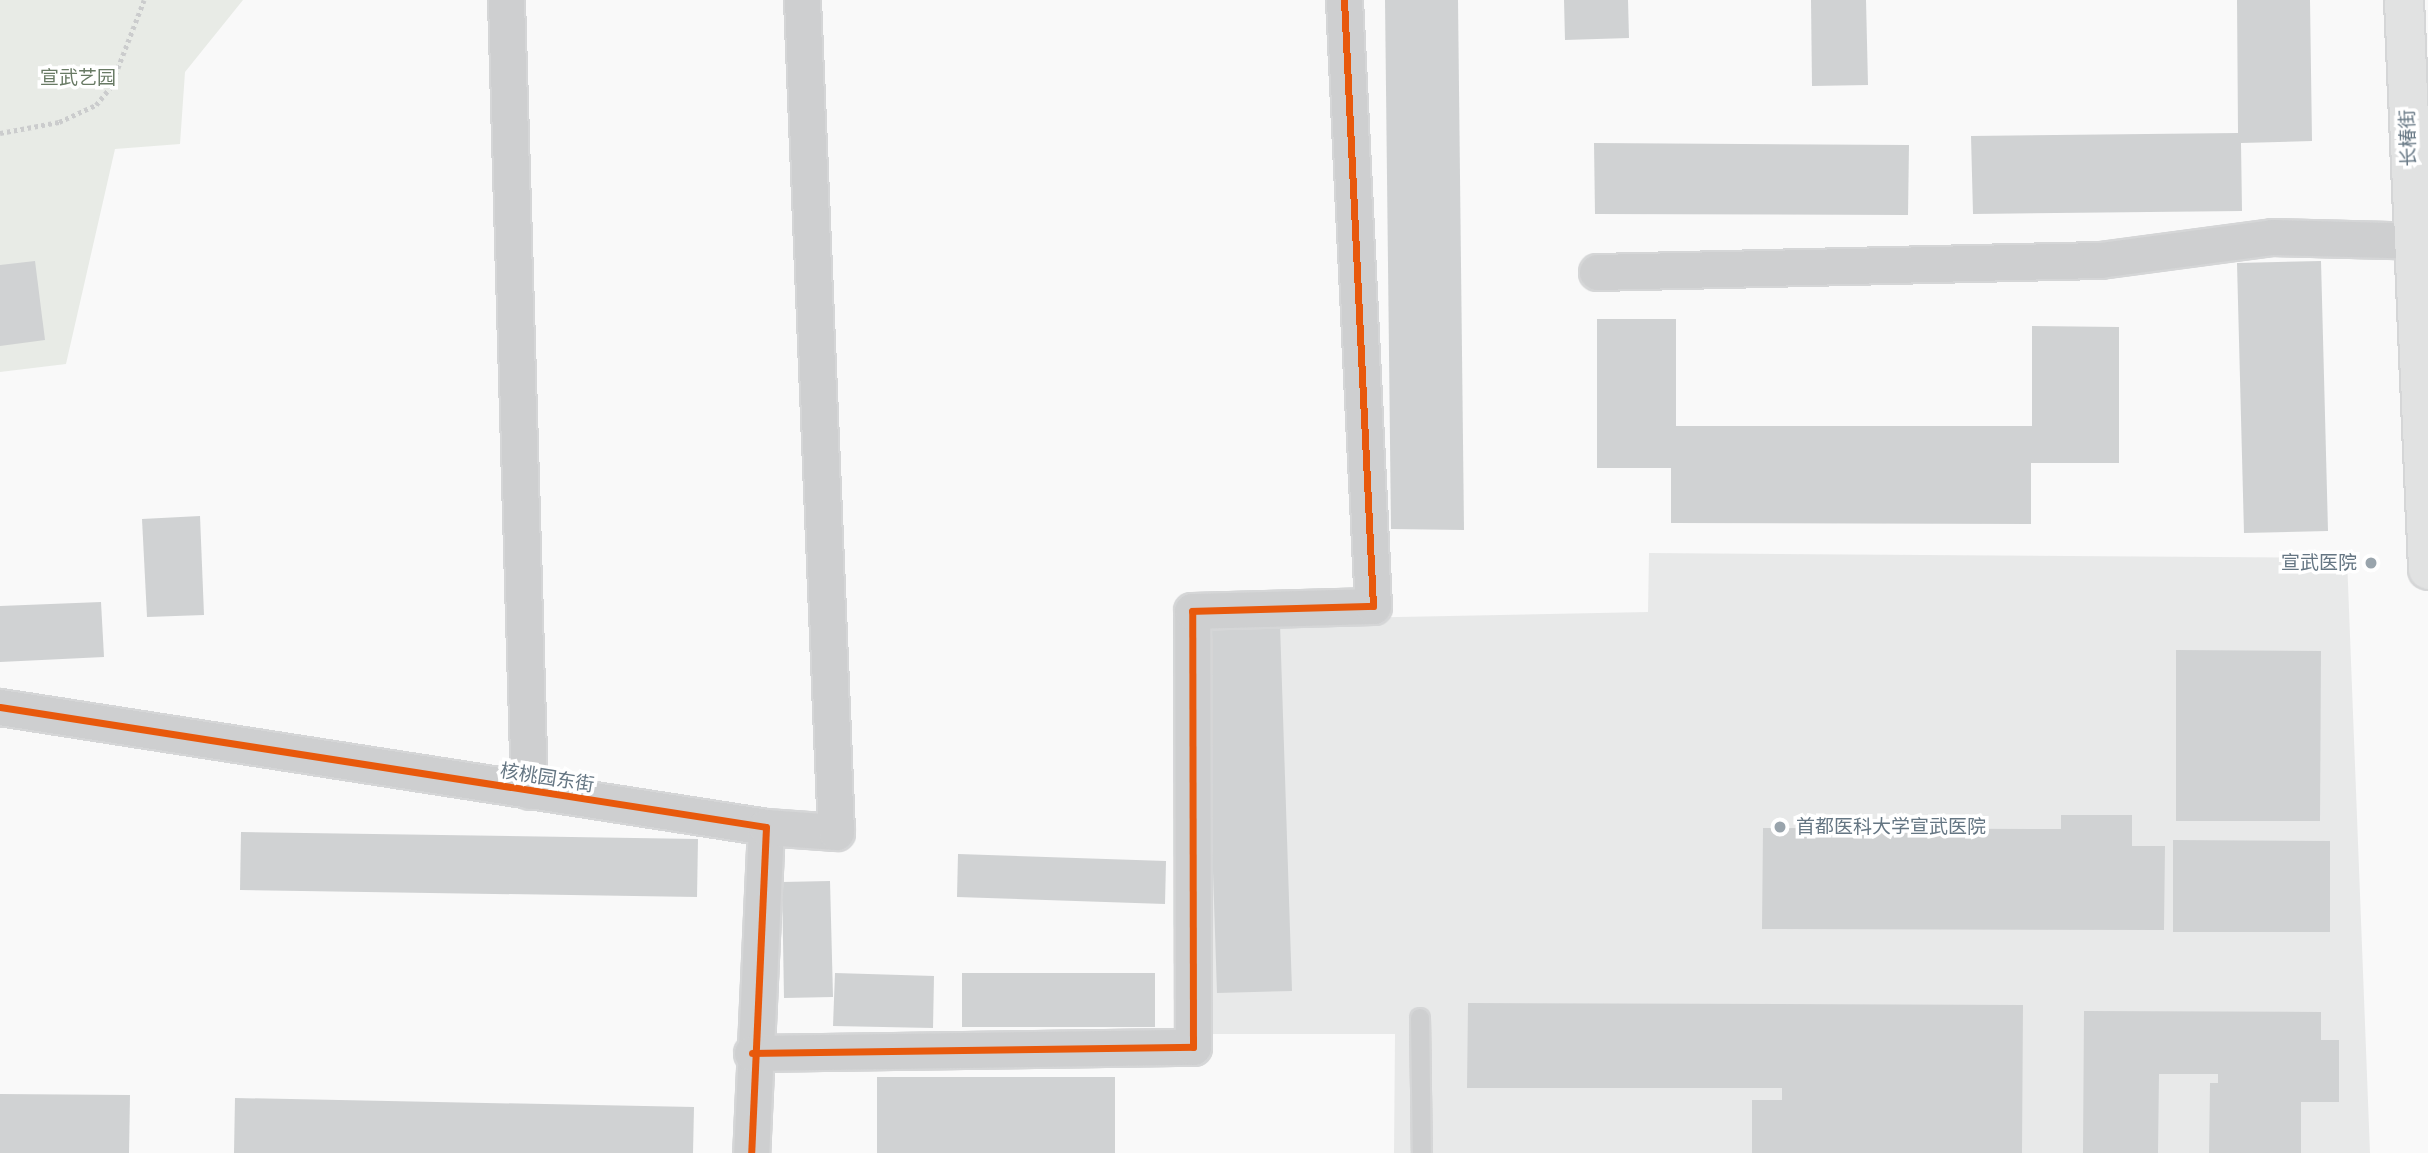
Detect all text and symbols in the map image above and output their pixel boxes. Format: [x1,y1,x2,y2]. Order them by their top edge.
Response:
park label: 宣武艺园 [40,67,116,89]
street label: 长椿街 [2396,109,2420,167]
place label: 宣武医院 [2281,552,2357,574]
marker: 宣武医院 [2363,555,2379,571]
street label: 核桃园东街 [498,759,596,797]
place label: 首都医科大学宣武医院 [1796,816,1986,838]
marker: 首都医科大学宣武医院 [1770,817,1790,837]

